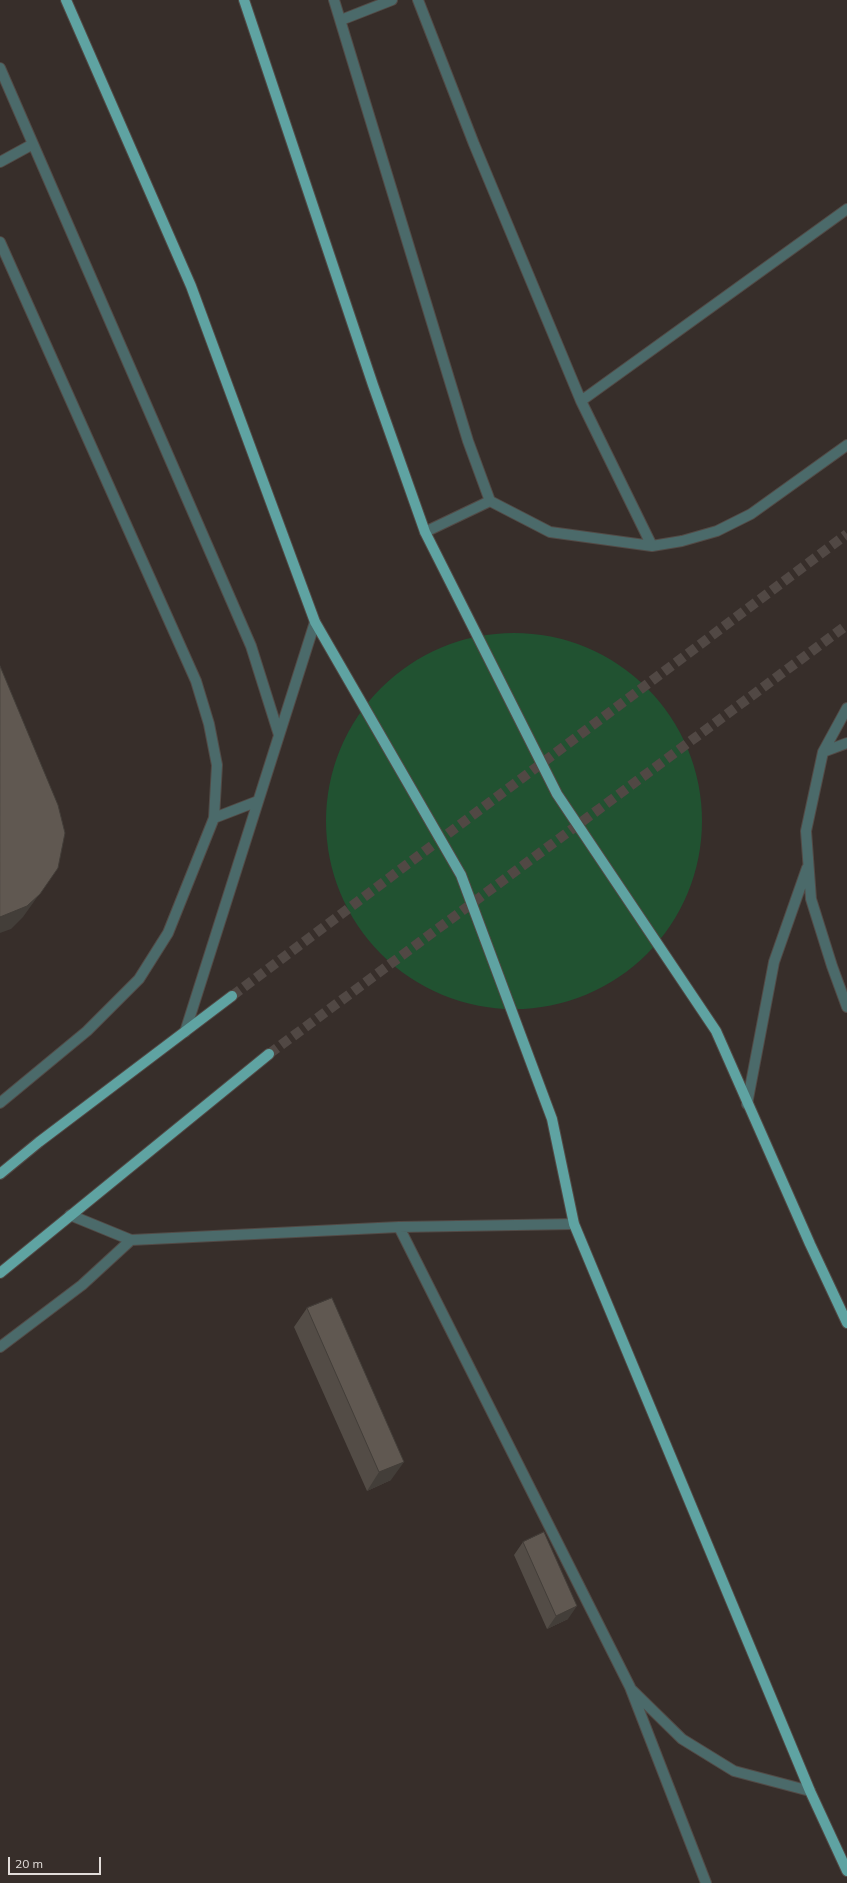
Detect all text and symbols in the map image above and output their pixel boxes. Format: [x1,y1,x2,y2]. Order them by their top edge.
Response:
scale bar [10,1849,103,1875]
text: 20 m [15,1856,43,1871]

